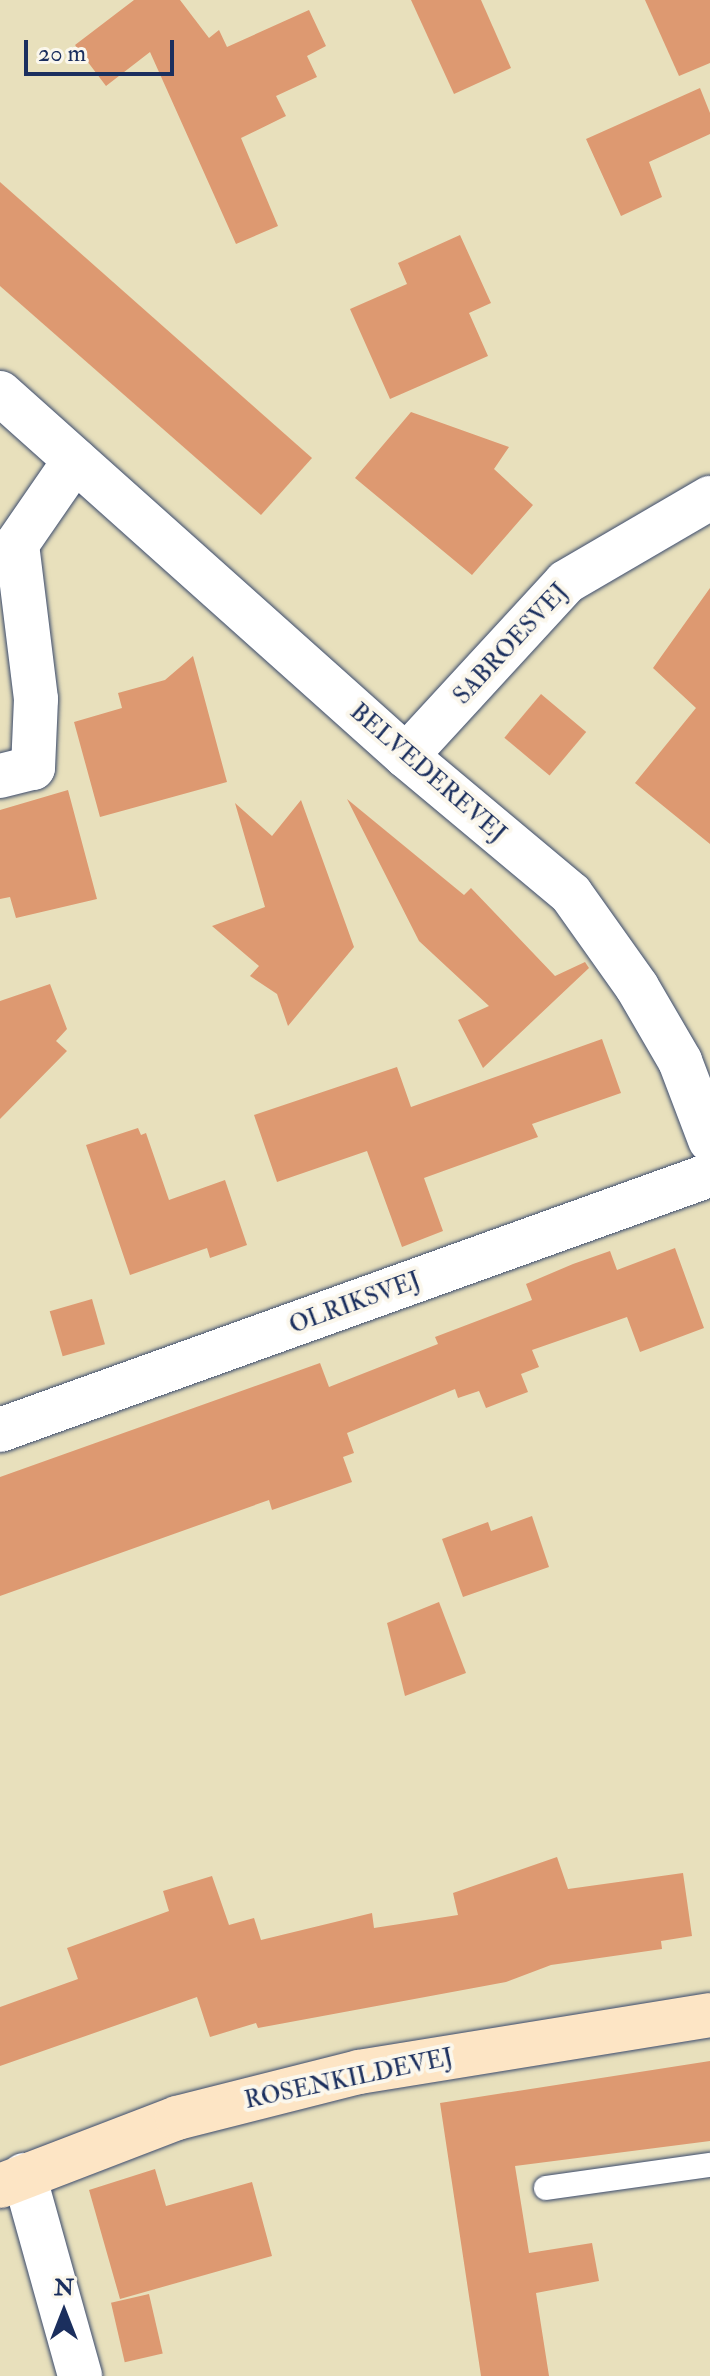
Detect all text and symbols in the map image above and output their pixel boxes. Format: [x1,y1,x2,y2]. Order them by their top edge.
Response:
scale bar [28,24,178,74]
text: 20 m [38,38,86,69]
street label: SABROESVEJ [448,578,574,710]
street label: BELVEDEREVEJ [344,697,512,849]
street label: OLRIKSVEJ [285,1266,425,1340]
street label: ROSENKILDEVEJ [242,2043,456,2115]
north arrow [24,2272,104,2352]
text: N [54,2274,74,2302]

